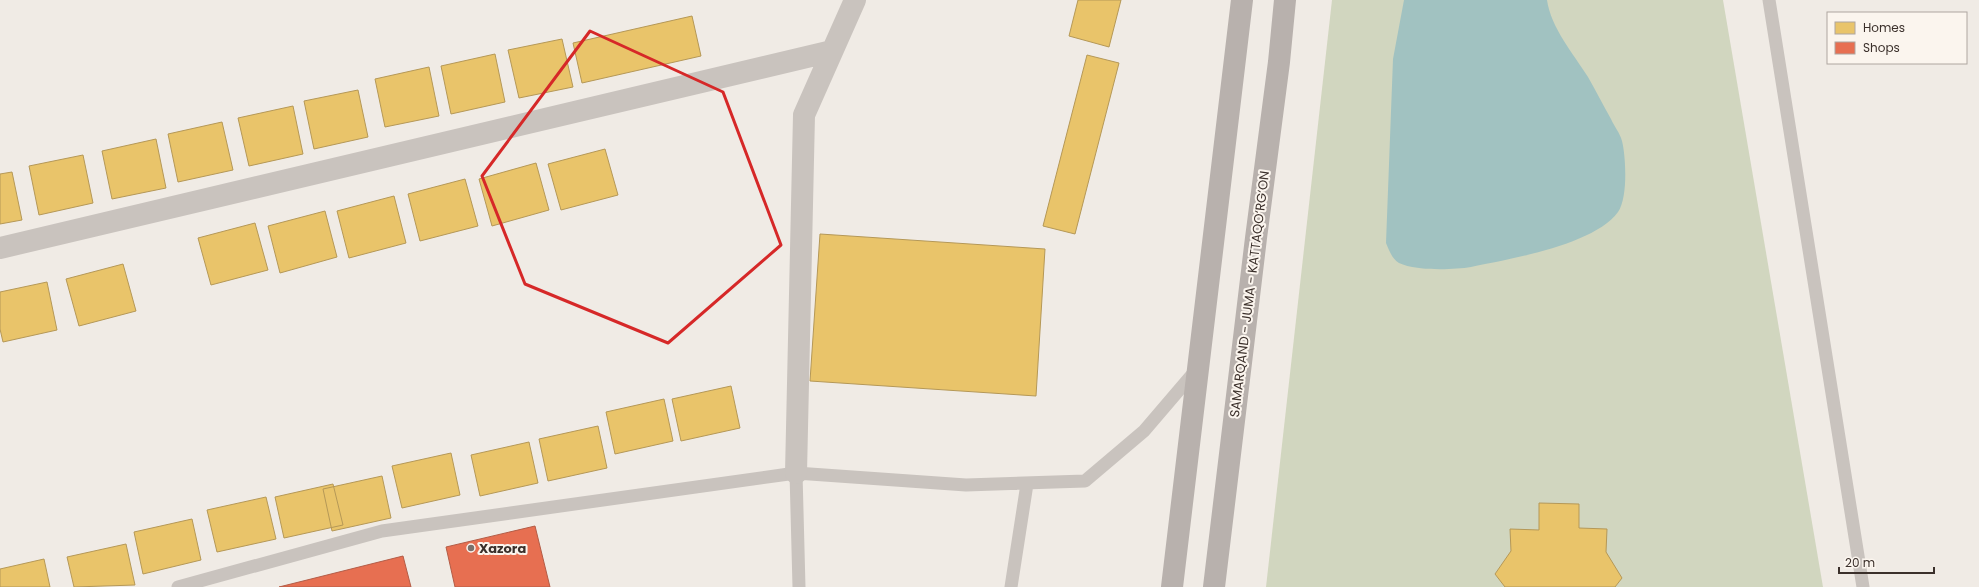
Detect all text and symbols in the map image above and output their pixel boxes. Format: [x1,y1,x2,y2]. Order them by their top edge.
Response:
legend [1827,12,1967,64]
text: Homes [1863,19,1905,36]
text: Shops [1863,39,1900,56]
street label: SAMARQAND - JUMA - KATTAQO‘RG‘ON [1225,170,1274,418]
place label: Xazora [479,539,526,558]
marker: Xazora [466,543,476,553]
scale bar [1839,549,1934,575]
text: 20 m [1845,554,1875,571]

